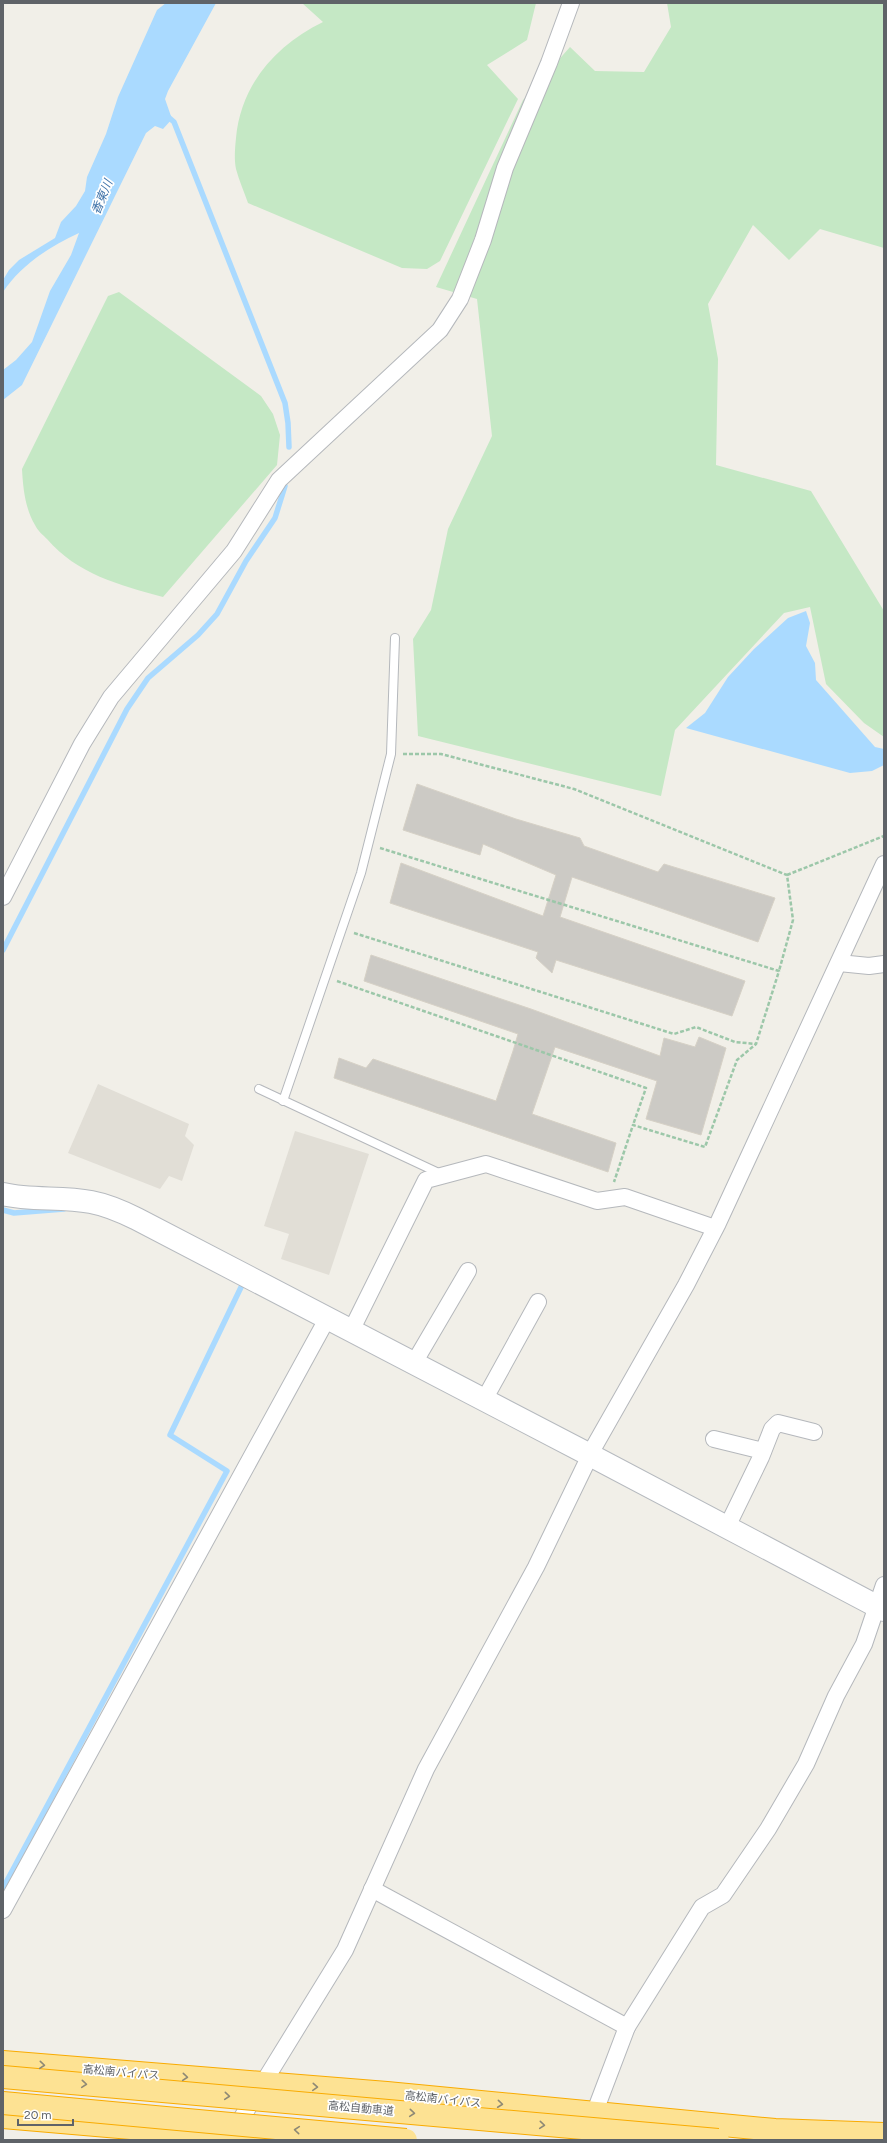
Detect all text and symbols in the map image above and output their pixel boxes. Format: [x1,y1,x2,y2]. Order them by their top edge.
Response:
water label: 香東川 [89,176,116,216]
one-way arrow [39,2061,45,2070]
street label: 高松南バイパス [82,2063,160,2082]
one-way arrow [182,2072,188,2081]
one-way arrow [81,2079,87,2088]
one-way arrow [312,2083,318,2092]
street label: 高松南バイパス [404,2089,482,2110]
one-way arrow [224,2092,230,2101]
street label: 高松自動車道 [328,2099,394,2118]
one-way arrow [497,2100,503,2109]
scale bar [18,2101,73,2127]
text: 20 m [24,2108,52,2122]
one-way arrow [409,2108,415,2117]
one-way arrow [539,2120,545,2129]
one-way arrow [294,2126,300,2135]

